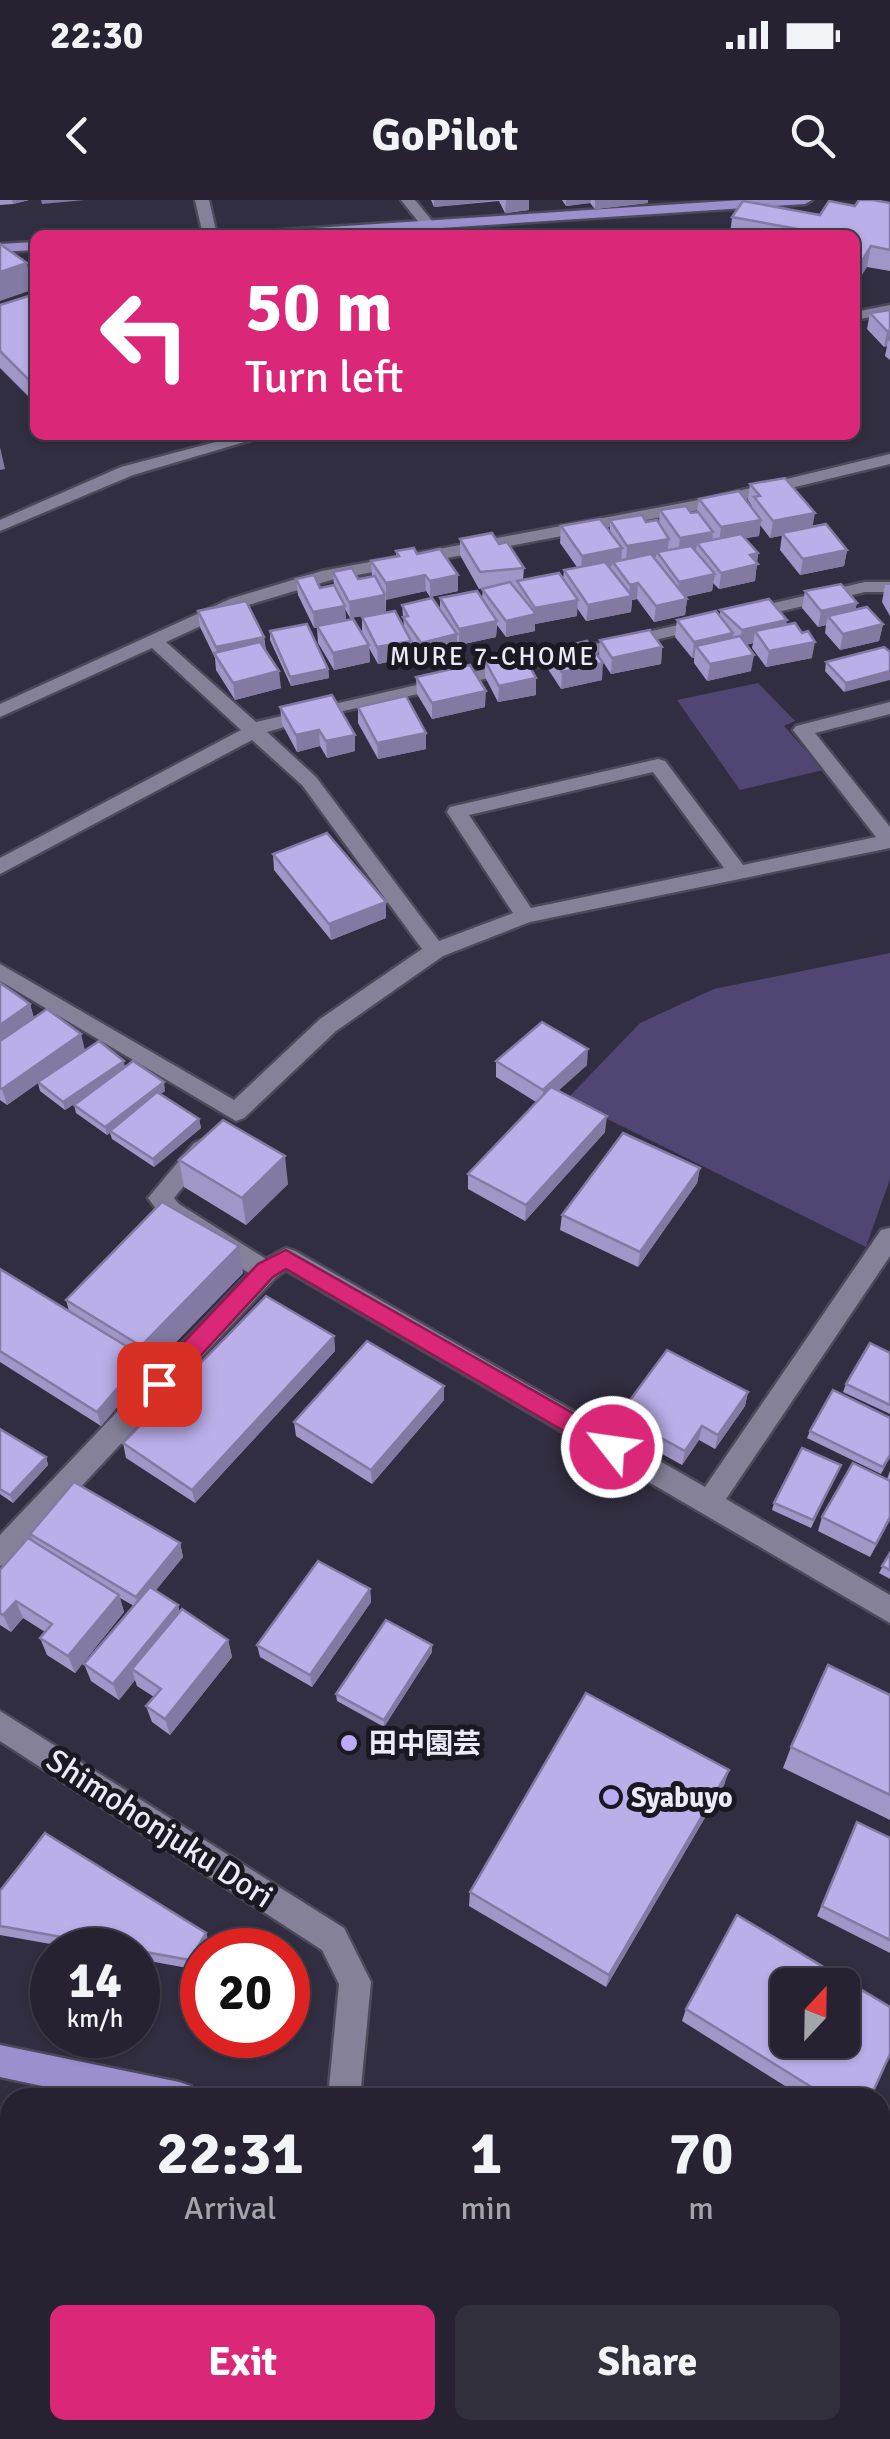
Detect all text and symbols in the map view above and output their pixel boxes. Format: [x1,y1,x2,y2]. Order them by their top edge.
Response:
text: 22:30 [50,12,143,59]
icon: back [50,108,105,163]
text: GoPilot [372,108,518,163]
icon: search [785,108,840,163]
text: 50 m [245,264,393,350]
icon: left [80,270,210,400]
text: Turn left [245,350,404,405]
district label: MURE 7-CHOME [390,641,596,672]
pin [117,1342,202,1427]
icon: arrive [132,1357,187,1412]
position arrow [560,1395,664,1499]
place label: 田中園芸 [369,1727,481,1761]
marker: 田中園芸 [338,1732,360,1754]
street label: Shimohonjuku Dori [39,1741,280,1916]
place label: Syabuyo [631,1781,733,1815]
marker: Syabuyo [600,1786,622,1808]
speed limit sign: 20 [180,1928,310,2058]
text: 14 [68,1950,122,2012]
north arrow [770,1968,860,2058]
map controls [770,1968,860,2058]
text: km/h [67,2003,123,2034]
text: 22:31 [157,2117,304,2191]
text: 1 [470,2117,502,2191]
text: 70 [669,2117,733,2191]
text: Arrival [184,2189,276,2228]
text: min [460,2189,512,2228]
text: m [688,2189,714,2228]
button: Exit [50,2305,435,2420]
button: Share [455,2305,840,2420]

